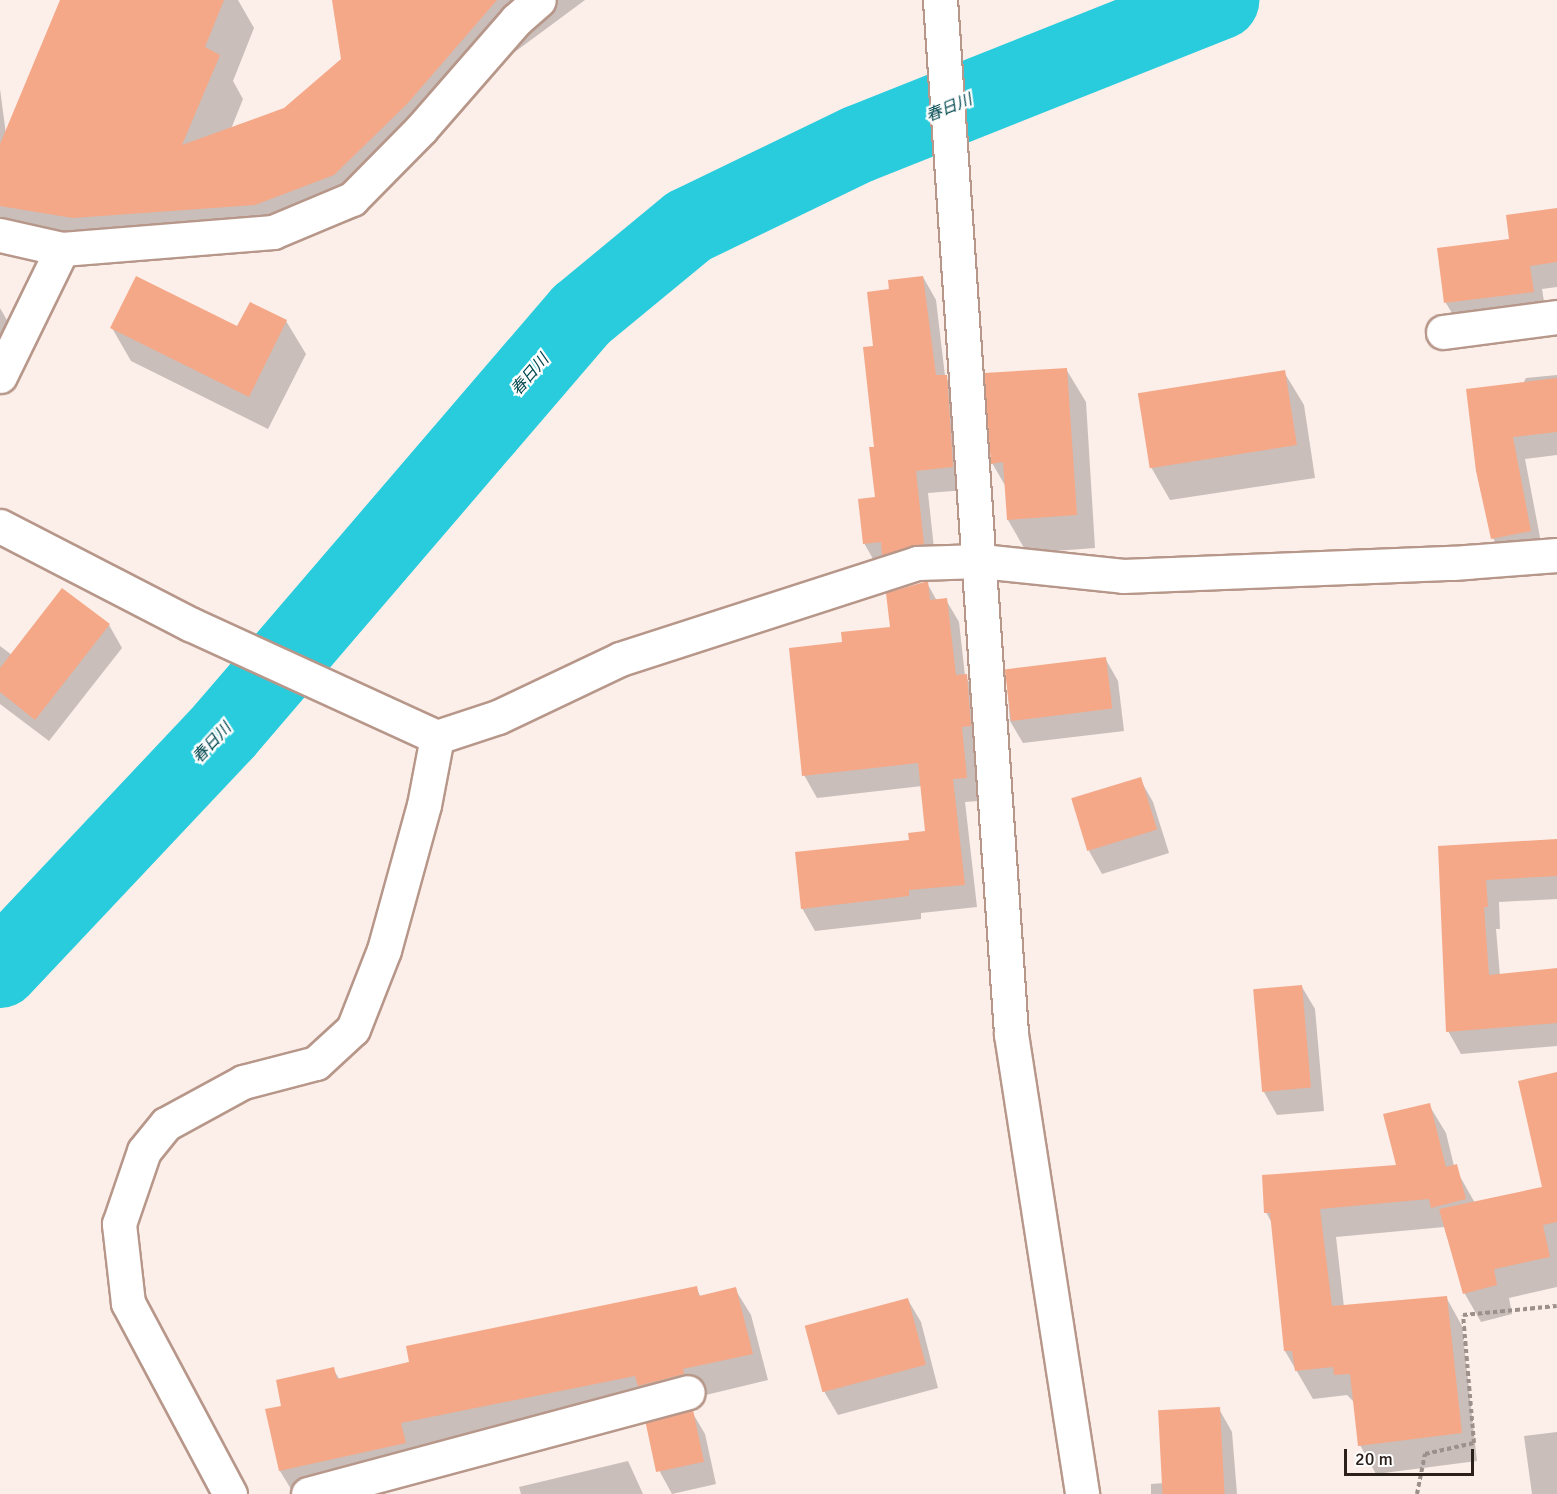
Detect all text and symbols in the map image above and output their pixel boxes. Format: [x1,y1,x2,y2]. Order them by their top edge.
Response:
water label: 春日川 [923,90,975,126]
water label: 春日川 [507,351,553,399]
water label: 春日川 [189,719,235,767]
scale bar [1347,1437,1478,1475]
text: 20 m [1355,1448,1393,1470]

